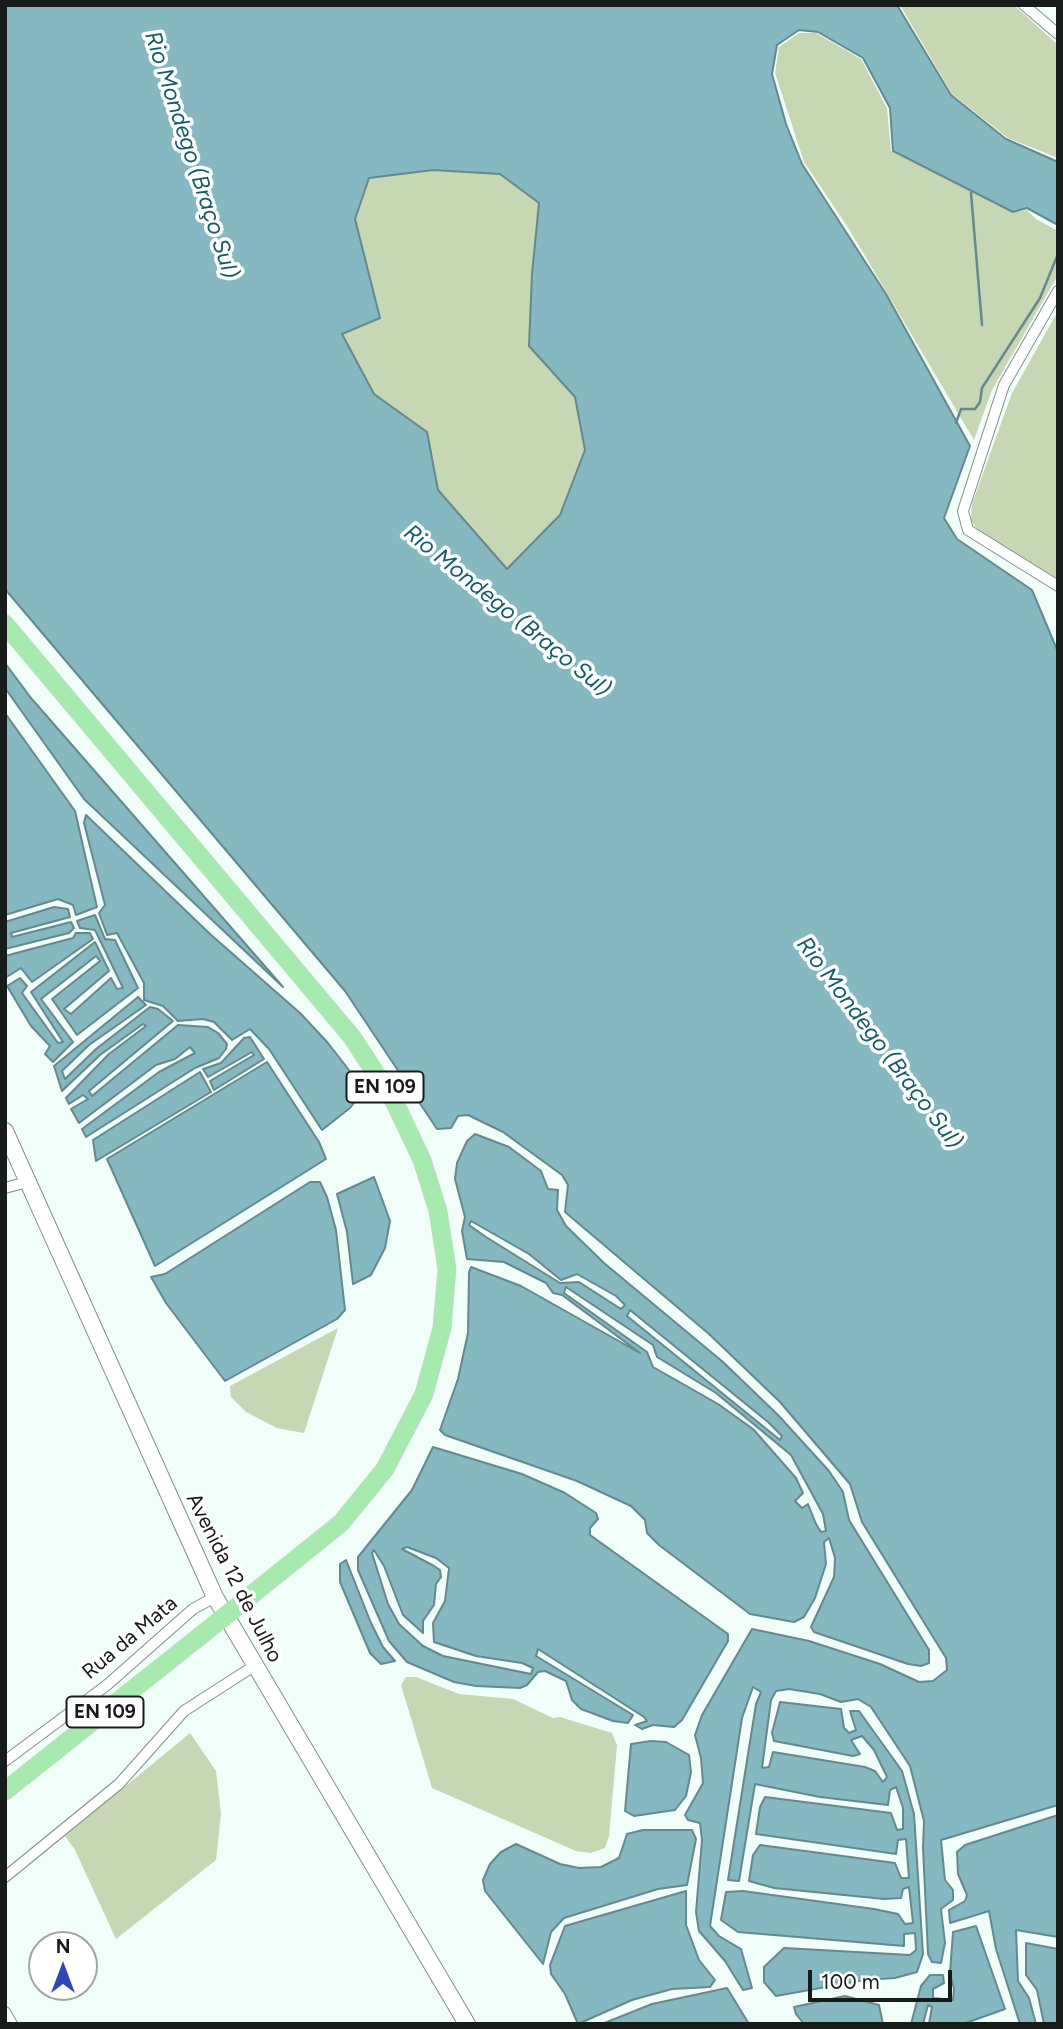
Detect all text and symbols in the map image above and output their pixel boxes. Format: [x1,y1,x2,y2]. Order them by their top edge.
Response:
water label: Rio Mondego (Braço Sul) [138,28,244,282]
water label: Rio Mondego (Braço Sul) [398,519,616,703]
water label: Rio Mondego (Braço Sul) [790,932,968,1154]
road number: EN 109 [346,1072,424,1102]
street label: Avenida 12 de Julho [180,1489,288,1667]
street label: Rua da Mata [77,1591,183,1685]
road number: EN 109 [66,1696,144,1728]
north arrow [28,1931,98,2001]
text: N [56,1935,70,1958]
scale bar [811,1955,954,1999]
text: 100 m [821,1969,880,1994]

